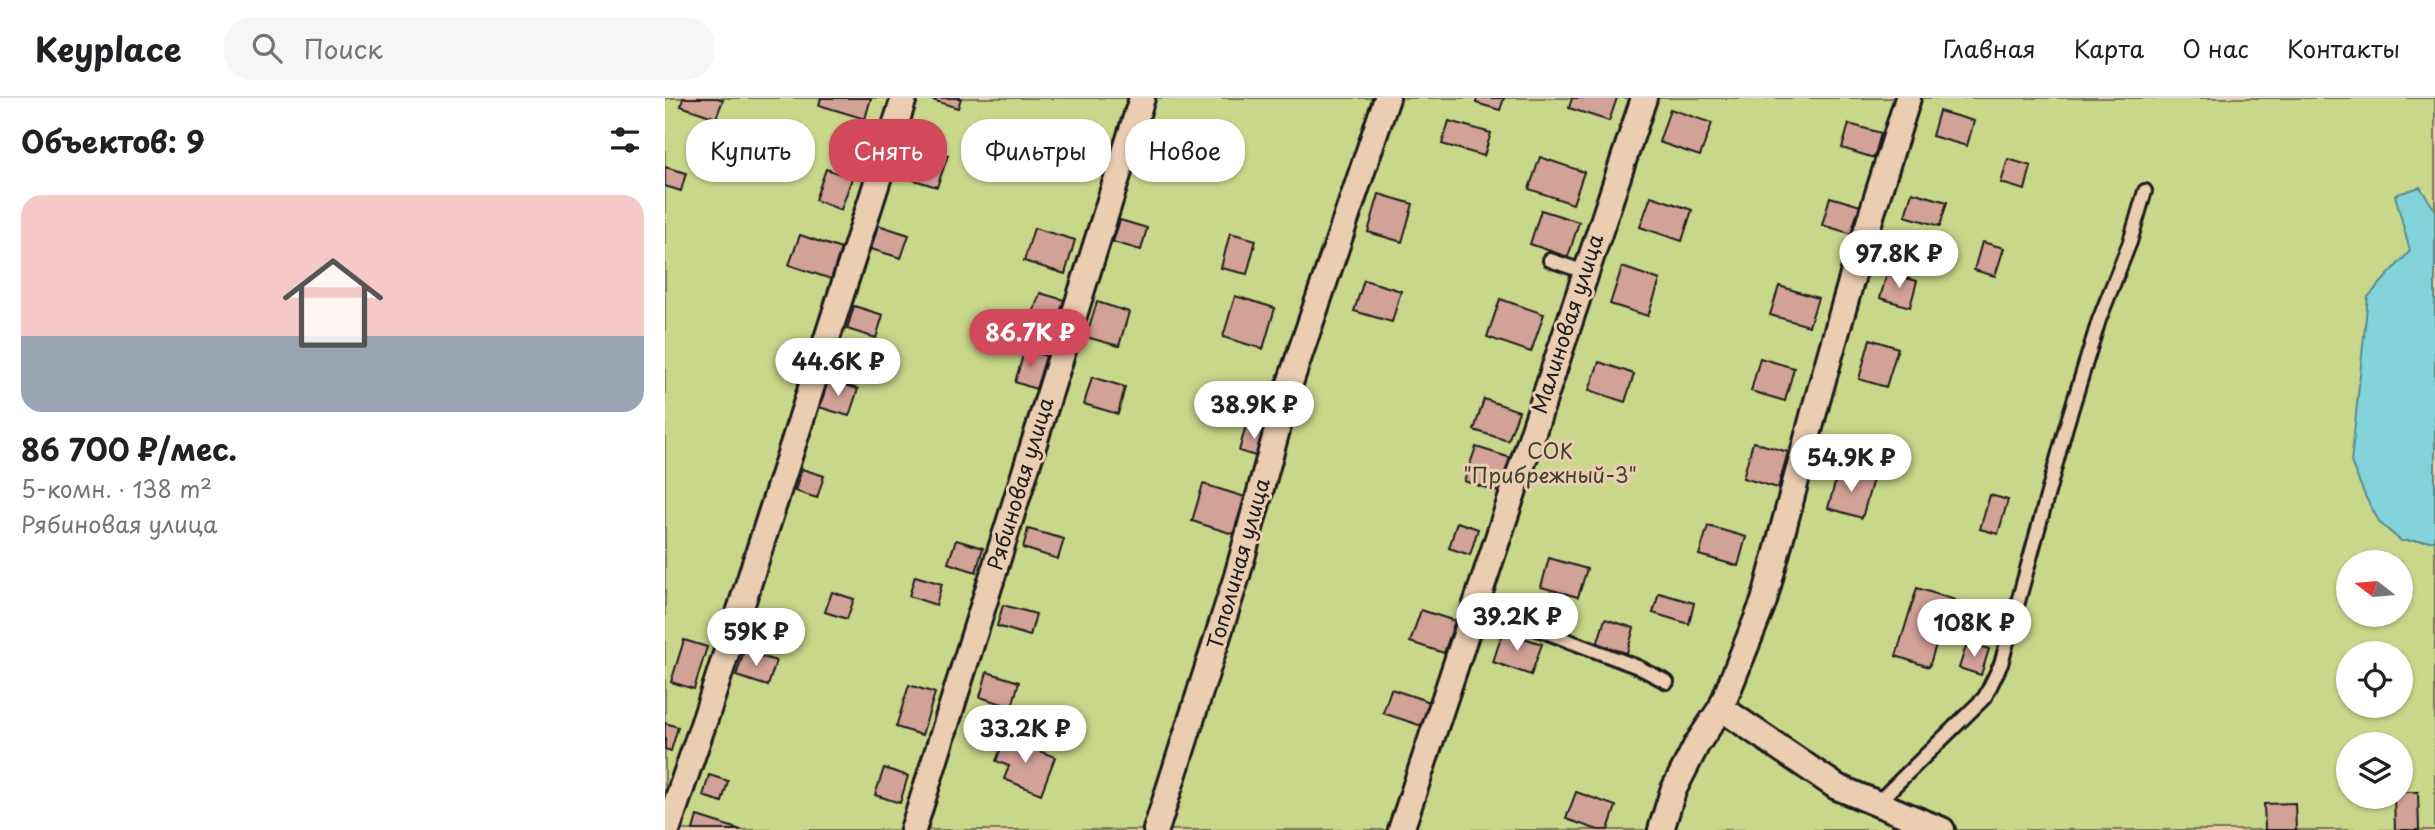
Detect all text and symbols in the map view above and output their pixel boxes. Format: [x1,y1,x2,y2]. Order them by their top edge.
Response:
search box [224,17,714,80]
text: Keyplace [35,23,182,73]
icon: search [248,29,286,67]
text: Поиск [304,29,383,68]
text: Главная [1943,30,2036,66]
text: Карта [2074,30,2144,66]
text: О нас [2182,30,2249,66]
text: Контакты [2287,30,2400,66]
text: Объектов: 9 [21,118,205,163]
chip: Купить [686,119,815,182]
chip: Снять [829,119,947,182]
chip: Фильтры [961,119,1111,182]
chip: Новое [1125,119,1245,182]
icon: filters [606,121,644,159]
street label: Малиновая улица [1522,229,1610,417]
pin: 97.8K ₽ [1834,230,1964,290]
text: 97.8K ₽ [1855,235,1943,270]
icon: home [270,240,396,366]
pin: 86.7K ₽ [965,310,1095,369]
text: 86.7K ₽ [985,314,1075,349]
pin: 44.6K ₽ [773,338,903,398]
text: 44.6K ₽ [791,343,885,378]
pin: 38.9K ₽ [1189,382,1319,441]
text: 38.9K ₽ [1210,386,1298,421]
street label: Рябиновая улица [978,392,1061,574]
text: 86 700 ₽/мес. [21,426,237,471]
park label: СОК "Прибрежный-3" [1463,434,1637,490]
pin: 54.9K ₽ [1786,434,1916,494]
text: 54.9K ₽ [1806,439,1896,474]
text: 5-комн. · 138 m² [21,471,212,506]
street label: Тополиная улица [1197,473,1277,653]
text: Рябиновая улица [21,506,217,541]
north arrow [2336,550,2413,626]
map controls [2336,550,2413,809]
pin: 39.2K ₽ [1452,594,1582,653]
text: 39.2K ₽ [1472,598,1562,633]
pin: 108K ₽ [1917,600,2031,659]
text: 108K ₽ [1933,604,2015,639]
pin: 59K ₽ [707,608,805,668]
text: 59K ₽ [723,613,789,648]
button: locate [2336,641,2413,718]
pin: 33.2K ₽ [960,706,1090,765]
text: 33.2K ₽ [979,710,1071,745]
button: layers [2336,732,2413,809]

